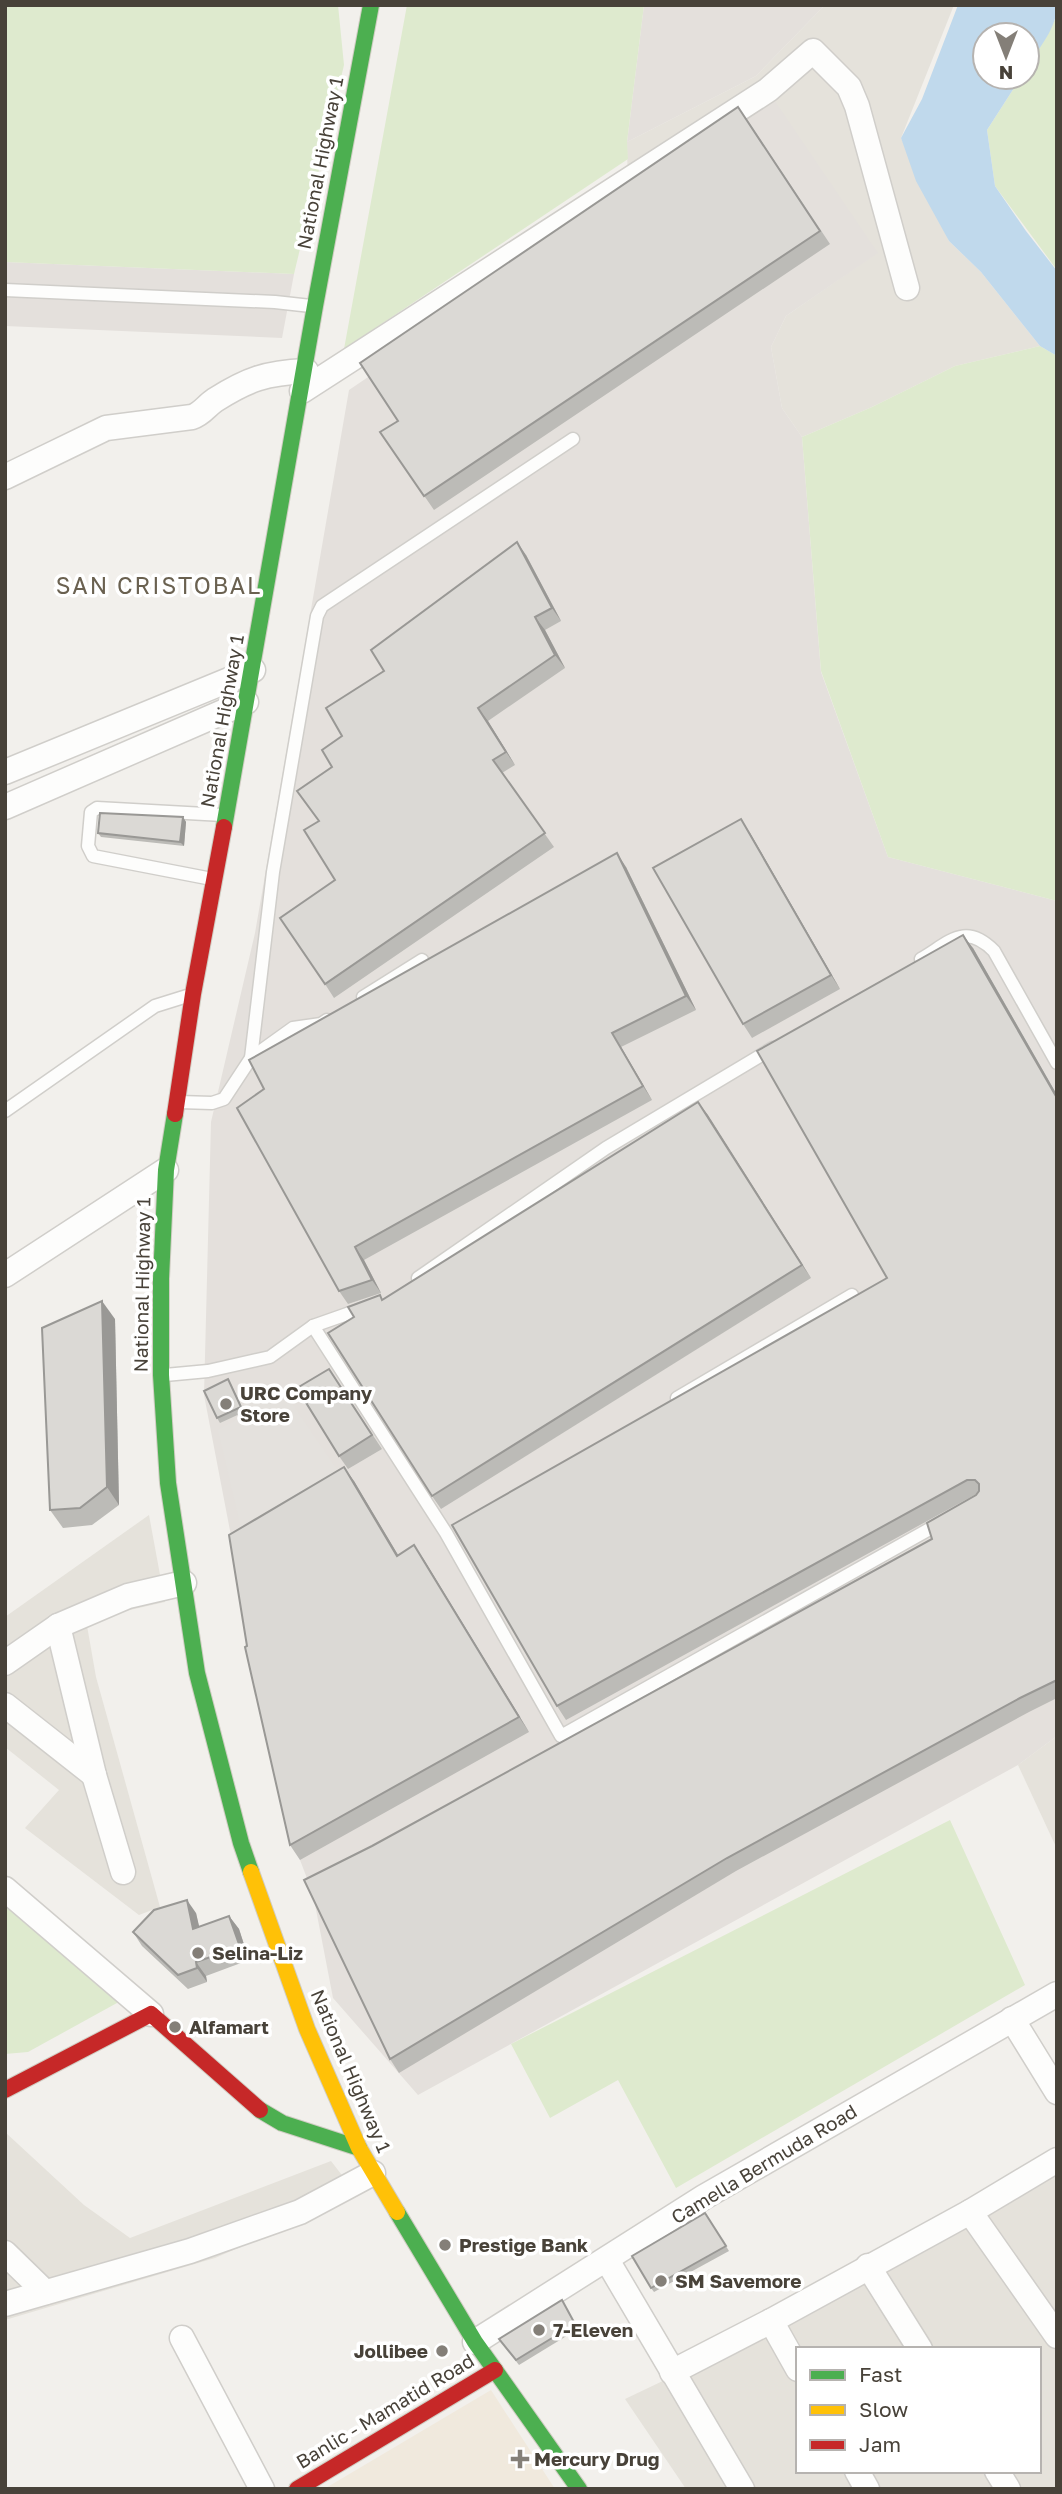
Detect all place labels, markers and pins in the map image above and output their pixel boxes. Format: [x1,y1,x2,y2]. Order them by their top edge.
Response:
place label: URC Company Store [240,1381,373,1426]
marker: URC Company Store [218,1396,234,1412]
place label: Selina-Liz [212,1941,303,1964]
marker: Selina-Liz [190,1945,206,1961]
place label: Alfamart [189,2015,269,2038]
marker: Alfamart [167,2019,183,2035]
place label: Prestige Bank [459,2233,588,2256]
marker: Prestige Bank [437,2237,453,2253]
place label: SM Savemore [675,2269,801,2292]
marker: SM Savemore [653,2273,669,2289]
place label: 7-Eleven [553,2318,633,2341]
marker: 7-Eleven [531,2322,547,2338]
place label: Jollibee [354,2339,428,2362]
marker: Jollibee [434,2343,450,2359]
place label: Mercury Drug [534,2447,660,2470]
marker: Mercury Drug [512,2451,528,2467]

